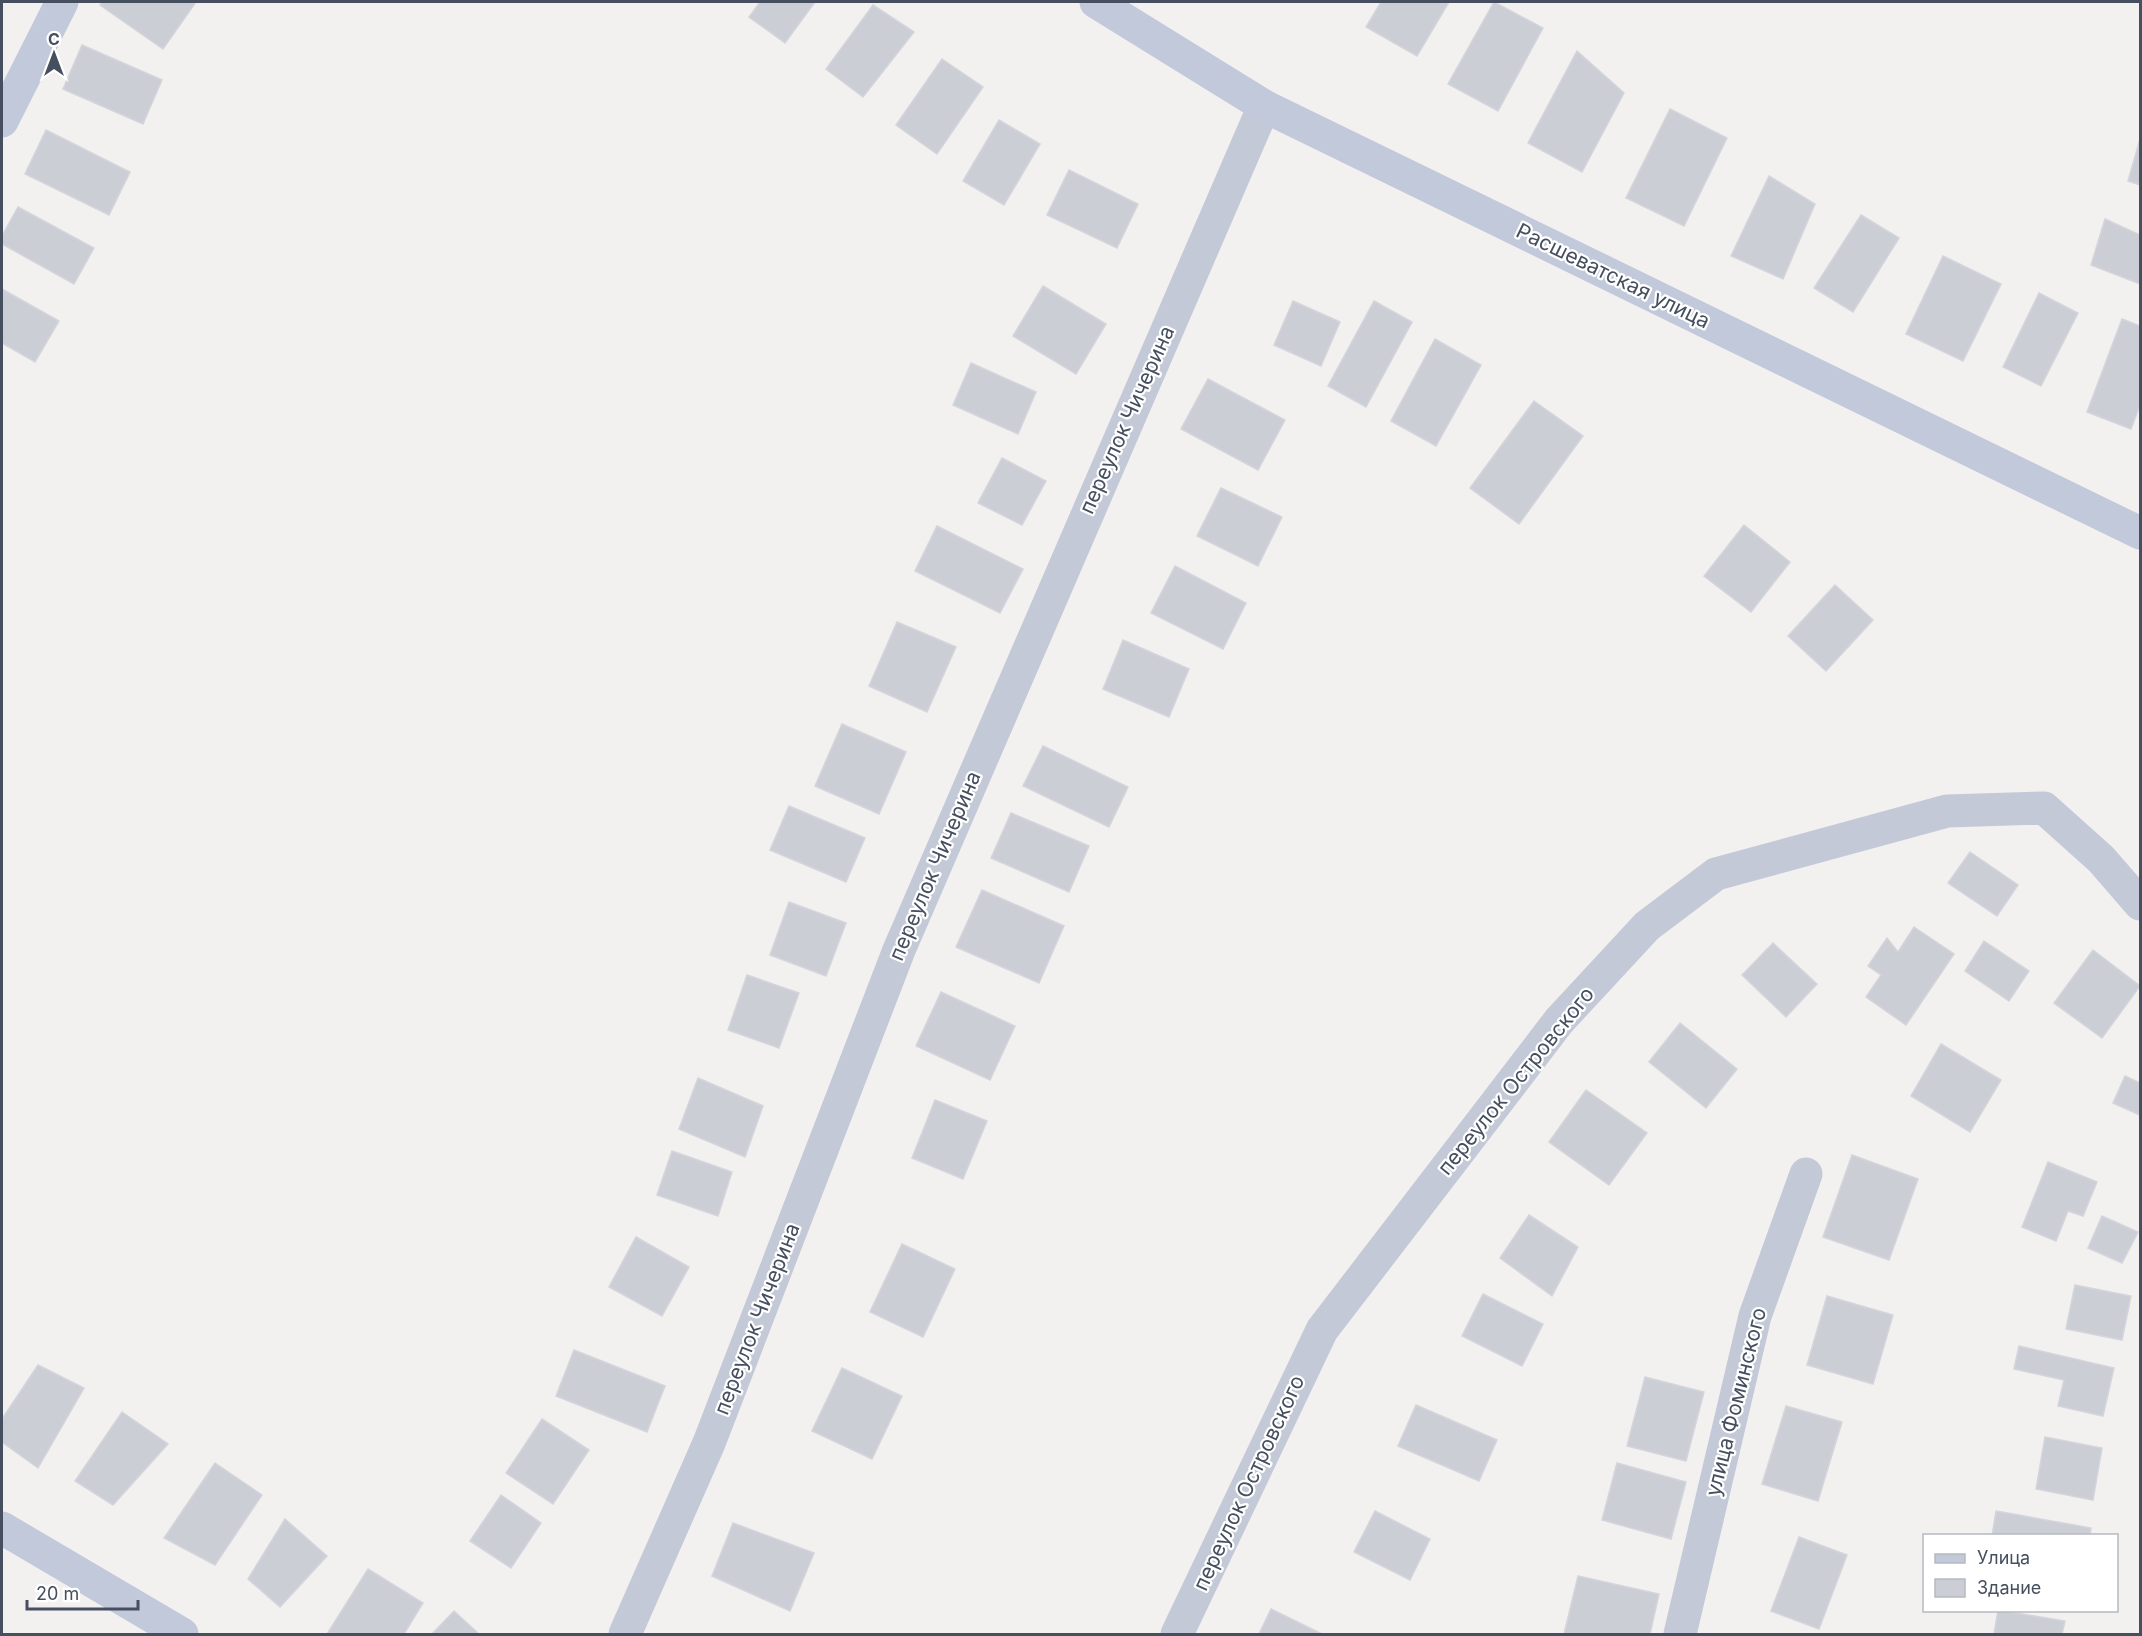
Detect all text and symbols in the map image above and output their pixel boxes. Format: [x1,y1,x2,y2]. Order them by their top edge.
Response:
north arrow [24,24,84,84]
text: С [48,29,60,49]
street label: Расшеватская улица [1512,218,1714,333]
street label: переулок Чичерина [1074,322,1179,518]
street label: переулок Чичерина [883,767,986,964]
street label: переулок Островского [1432,982,1599,1180]
street label: переулок Чичерина [708,1220,805,1418]
street label: улица Фоминского [1700,1305,1771,1499]
street label: переулок Островского [1188,1371,1309,1594]
legend [1923,1534,2118,1612]
text: Улица [1977,1547,2030,1568]
scale bar [27,1573,138,1611]
text: Здание [1977,1577,2041,1598]
text: 20 m [36,1583,79,1604]

